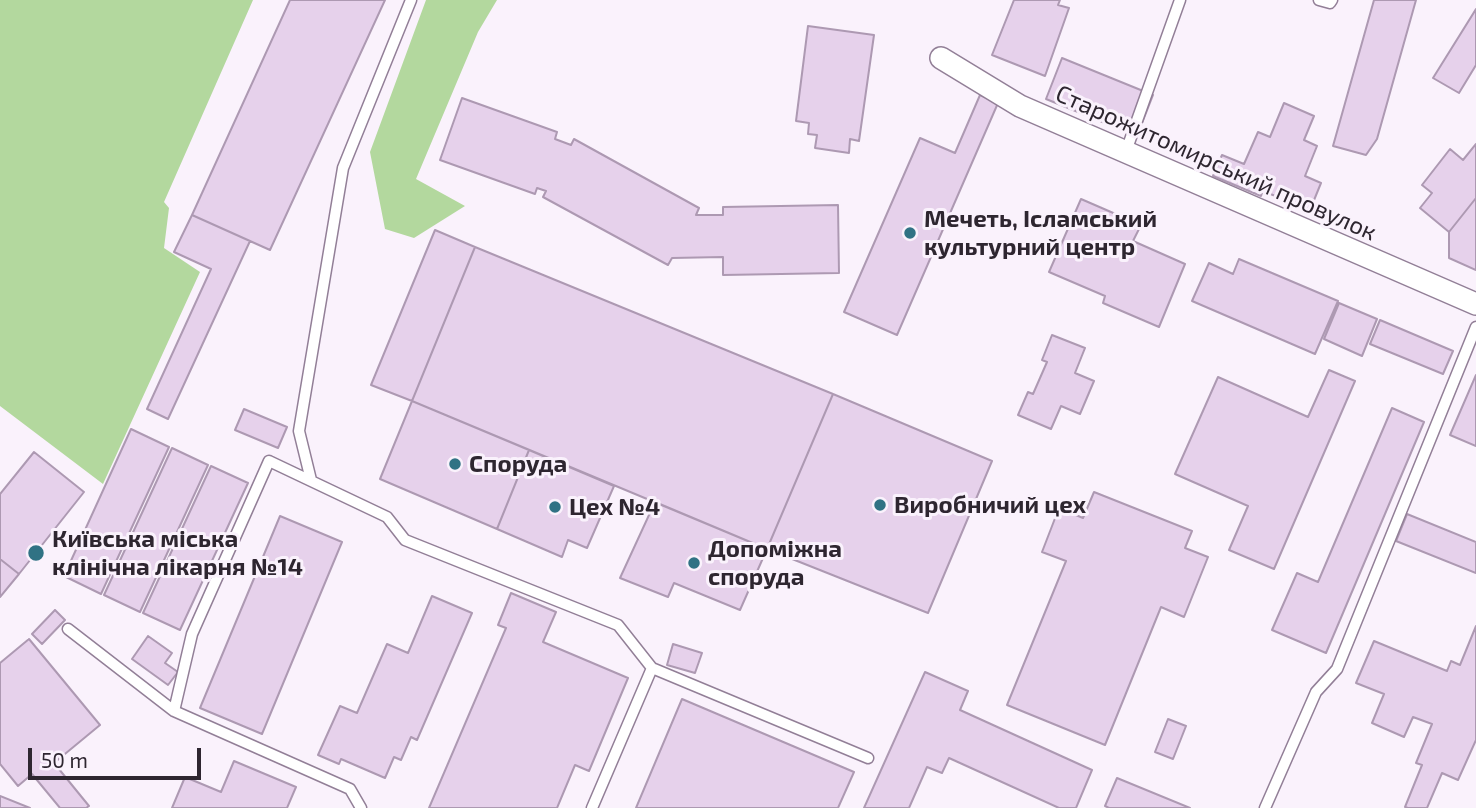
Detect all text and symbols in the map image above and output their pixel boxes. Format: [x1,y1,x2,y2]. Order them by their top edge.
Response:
street label: Старожитомирський провулок [1051,79,1381,247]
place label: Мечеть, Ісламський культурний центр [924,205,1157,261]
marker: Мечеть, Ісламський культурний центр [902,225,918,241]
place label: Споруда [469,450,567,478]
marker: Споруда [447,456,463,472]
place label: Виробничий цех [894,491,1086,519]
place label: Цех №4 [569,493,660,521]
marker: Виробничий цех [872,497,888,513]
marker: Цех №4 [547,499,563,515]
place label: Київська міська клінічна лікарня №14 [52,525,303,581]
place label: Допоміжна споруда [708,535,842,591]
marker: Київська міська клінічна лікарня №14 [26,543,46,563]
marker: Допоміжна споруда [686,555,702,571]
scale bar [32,734,205,778]
text: 50 m [41,747,88,772]

